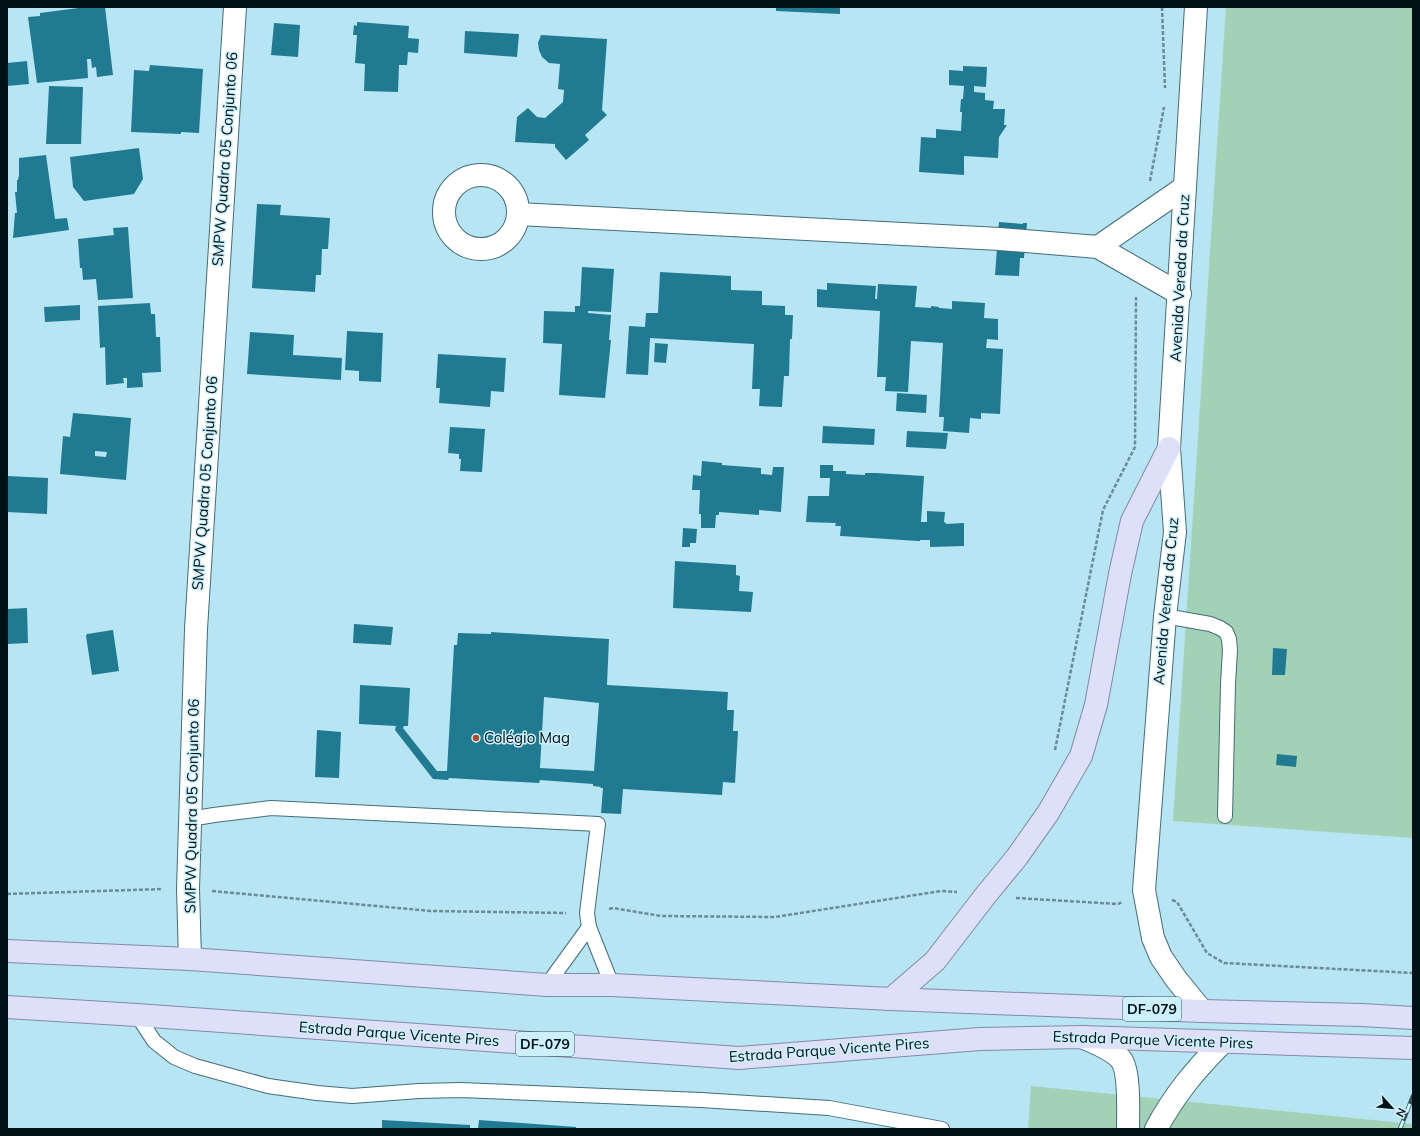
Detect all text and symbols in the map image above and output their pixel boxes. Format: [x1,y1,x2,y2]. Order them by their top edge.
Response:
street label: SMPW Quadra 05 Conjunto 06 [208,51,241,267]
street label: Avenida Vereda da Cruz [1166,193,1193,362]
street label: SMPW Quadra 05 Conjunto 06 [188,375,221,591]
street label: Avenida Vereda da Cruz [1149,516,1182,686]
street label: SMPW Quadra 05 Conjunto 06 [180,698,203,914]
place label: Colégio Mag [484,728,570,747]
marker: Colégio Mag [471,733,481,743]
road number: DF-079 [1123,997,1181,1021]
street label: Estrada Parque Vicente Pires [298,1017,500,1050]
street label: Estrada Parque Vicente Pires [1052,1027,1254,1053]
road number: DF-079 [516,1032,574,1056]
street label: Estrada Parque Vicente Pires [728,1033,930,1066]
north arrow [1372,1088,1412,1128]
text: N [1393,1106,1409,1119]

